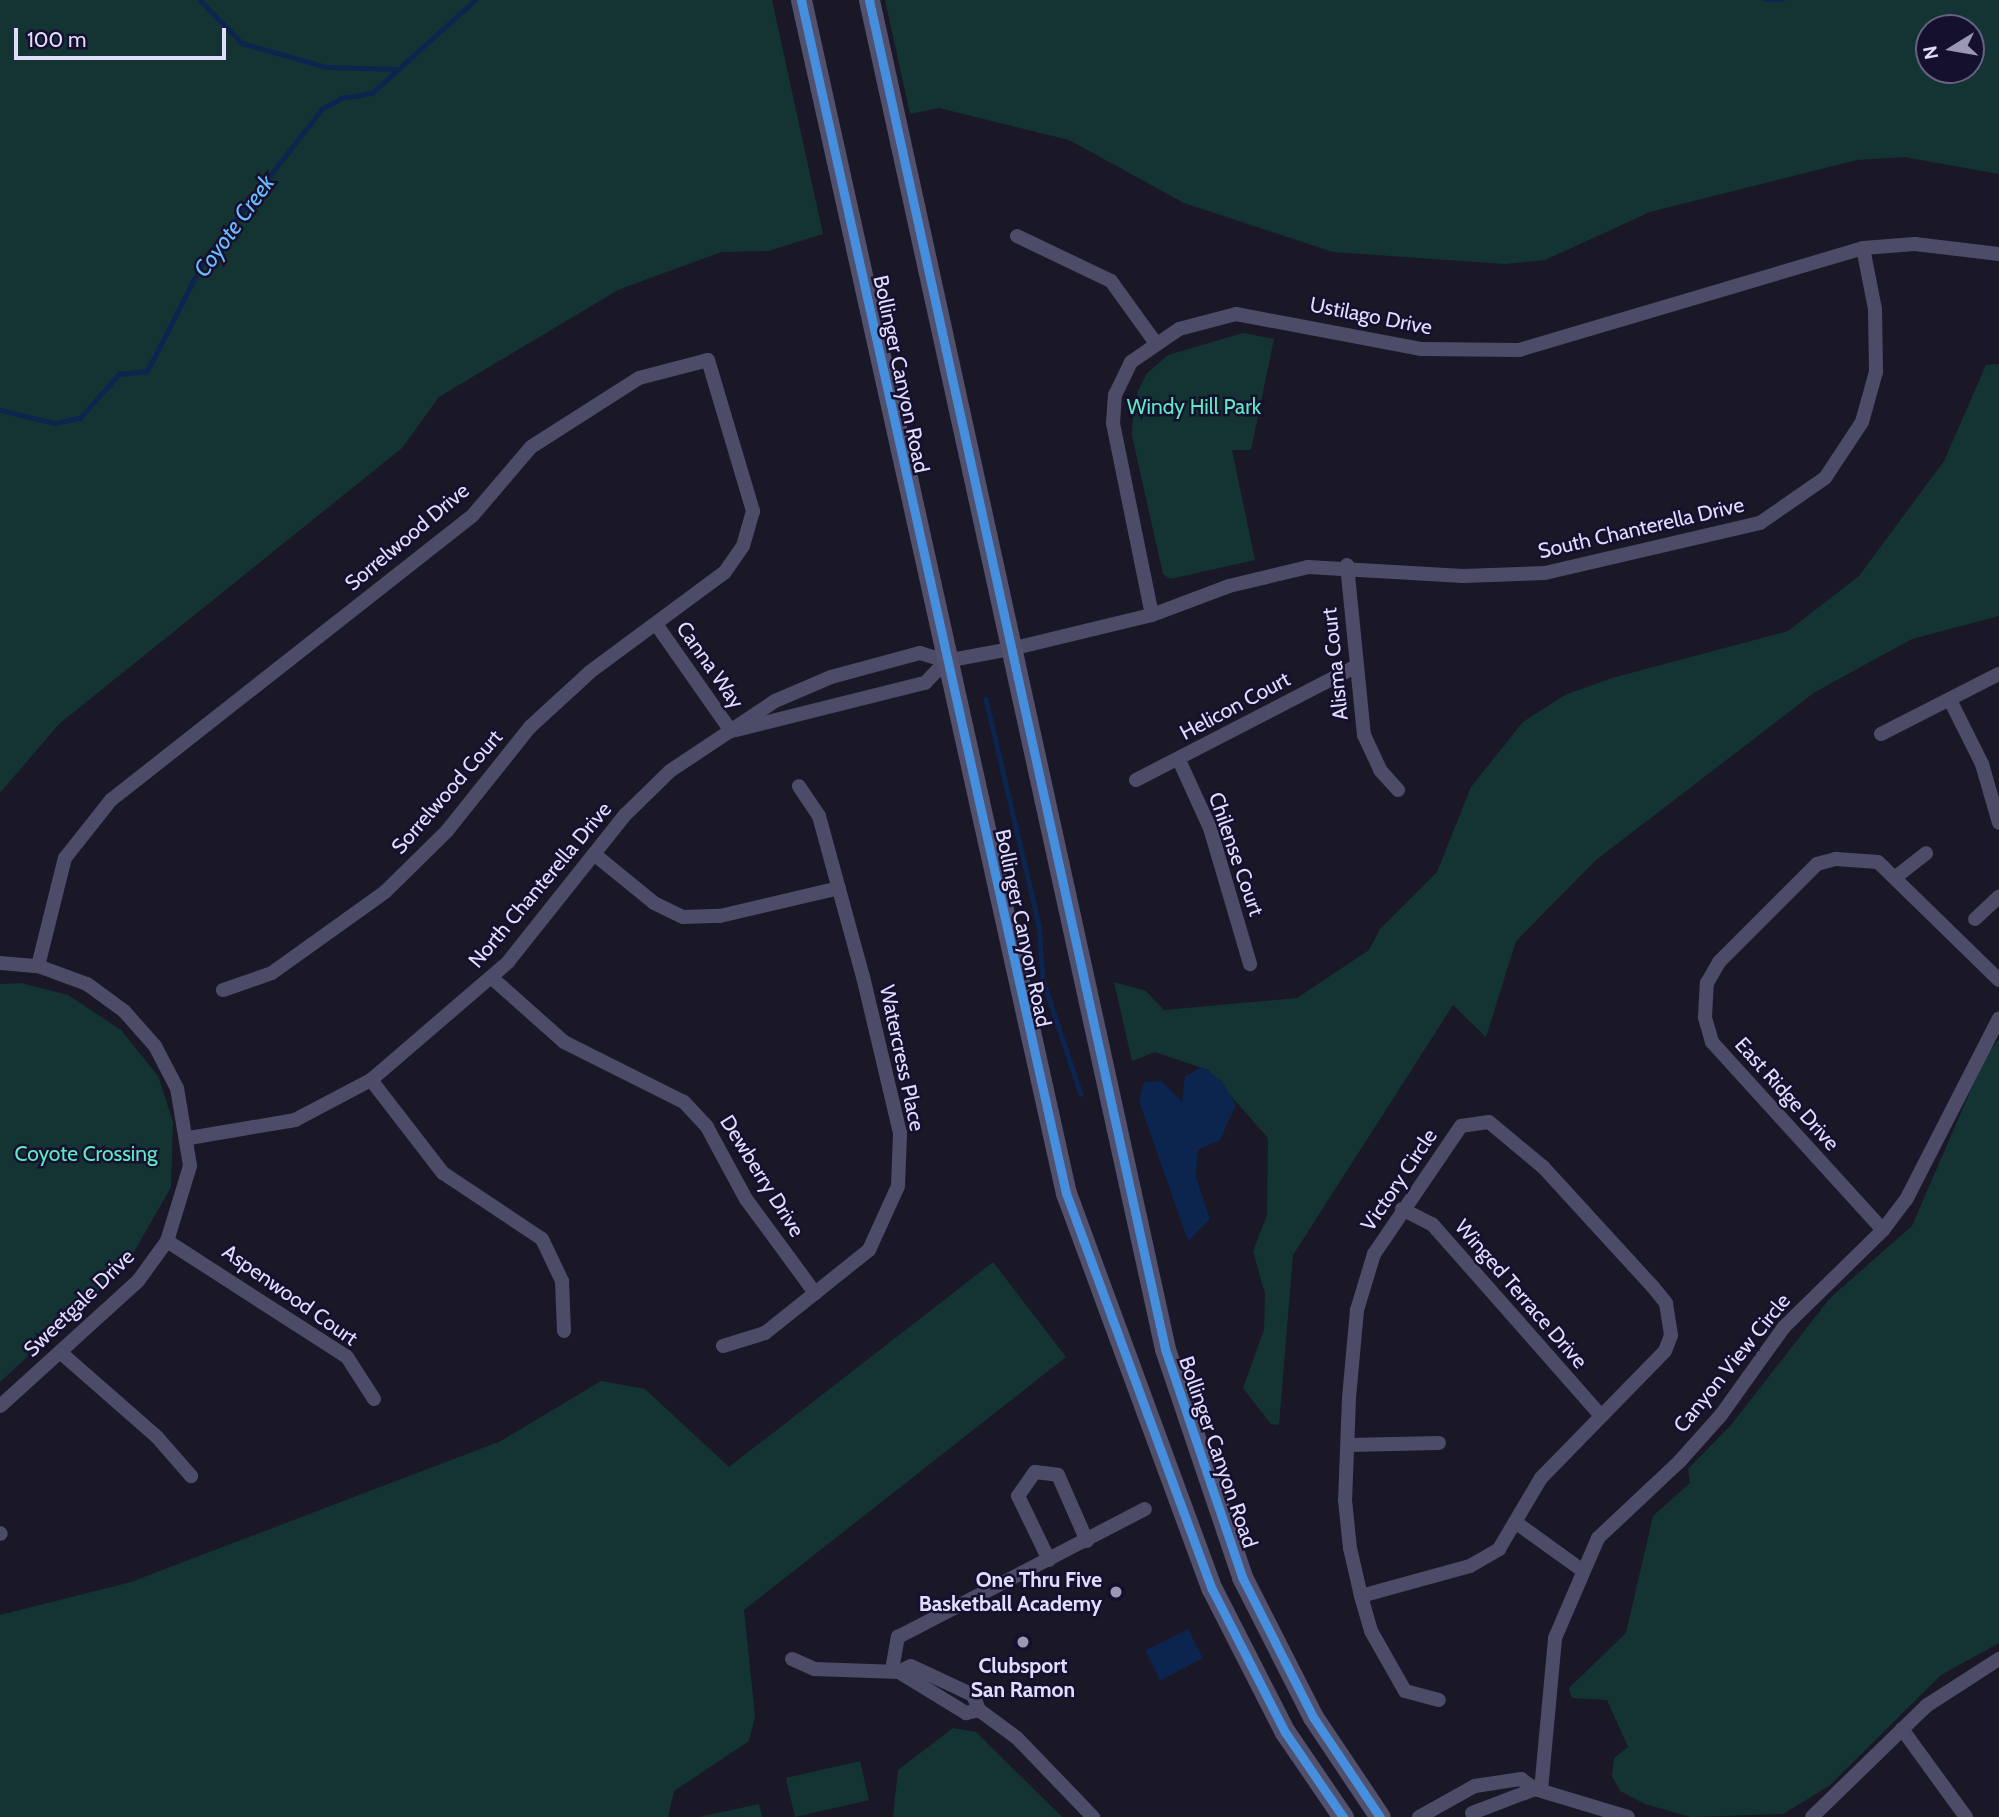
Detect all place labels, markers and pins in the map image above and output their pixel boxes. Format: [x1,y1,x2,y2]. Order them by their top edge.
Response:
place label: One Thru Five Basketball Academy [919,1567,1102,1617]
marker: One Thru Five Basketball Academy [1108,1584,1124,1600]
marker: Clubsport San Ramon [1015,1634,1031,1650]
place label: Clubsport San Ramon [971,1653,1075,1703]

